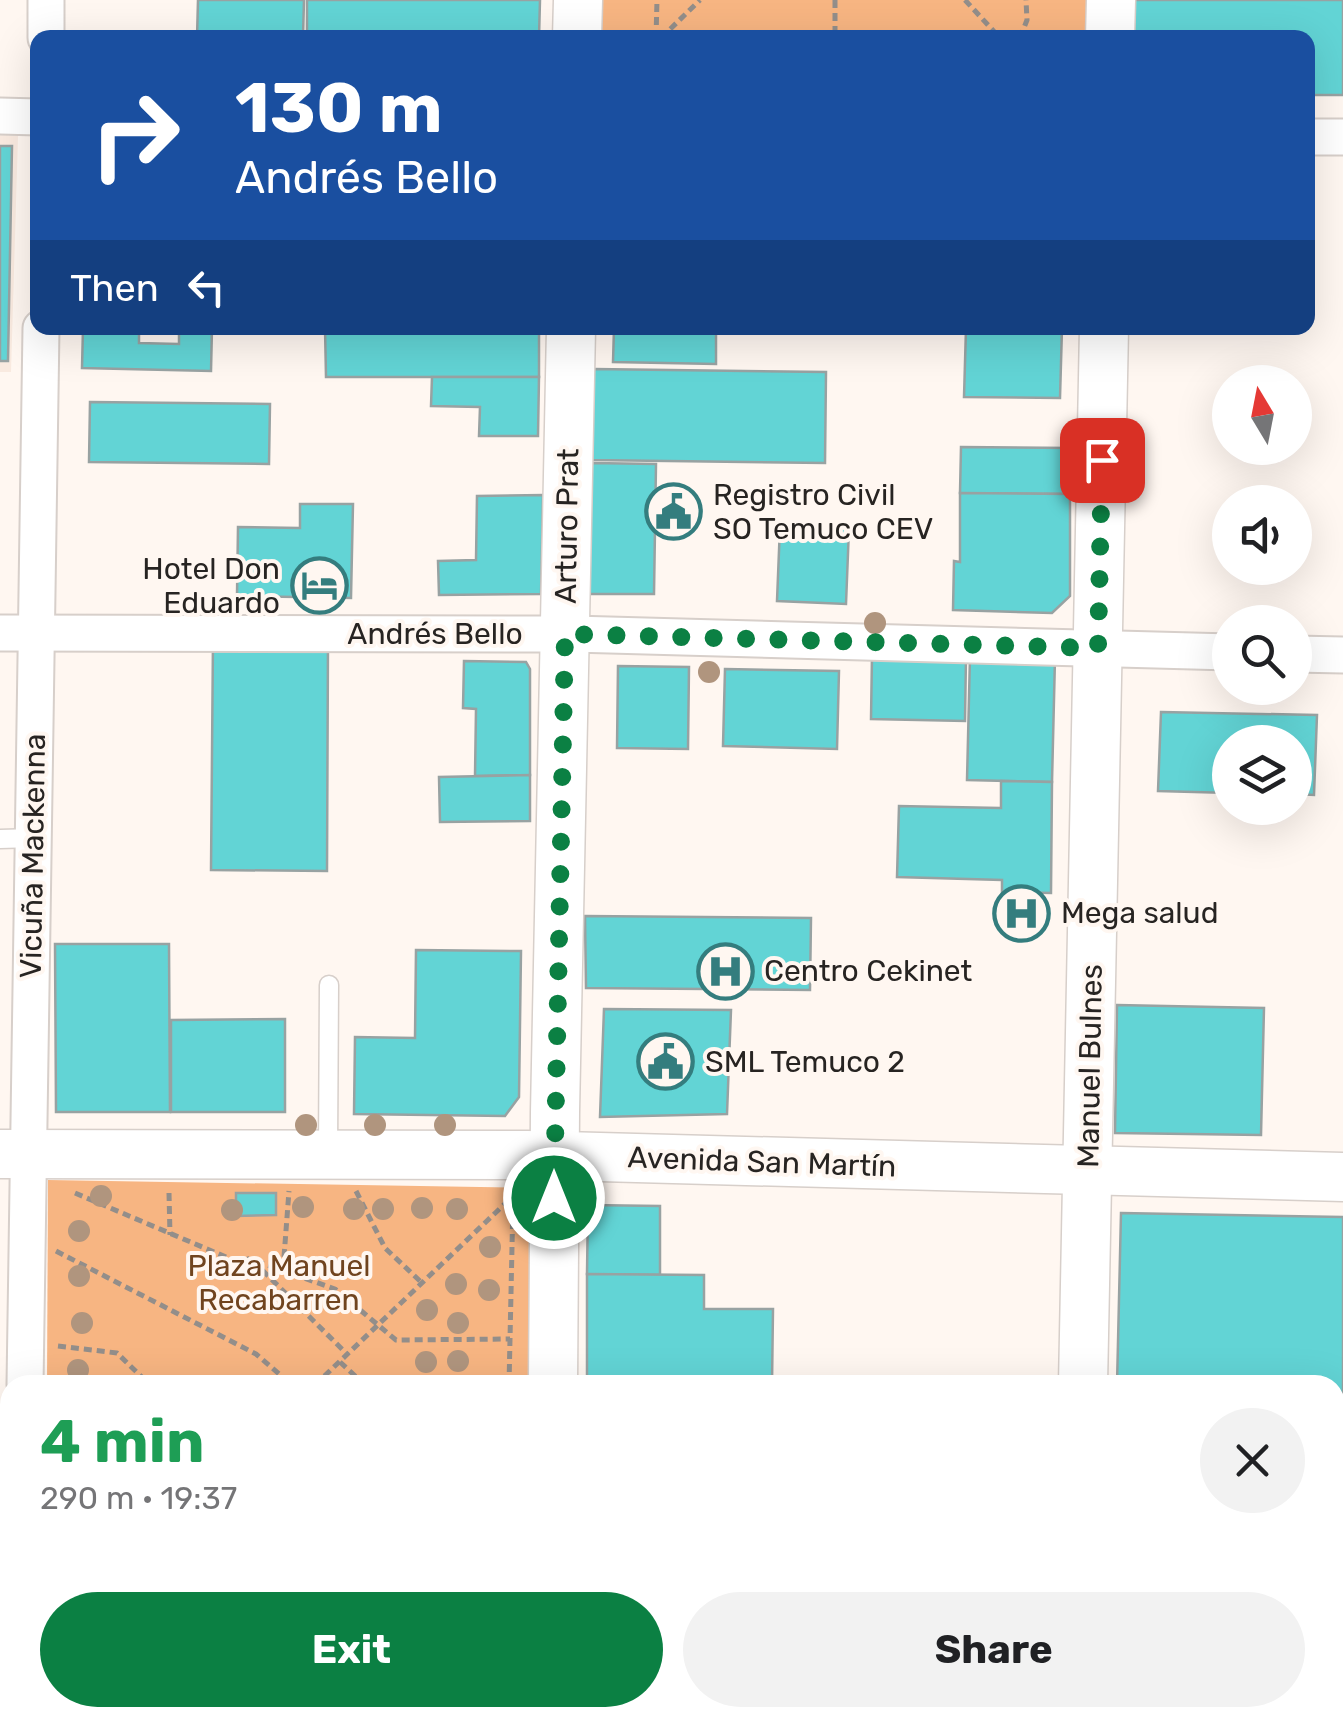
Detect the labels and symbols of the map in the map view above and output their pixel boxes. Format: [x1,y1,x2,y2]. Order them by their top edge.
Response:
north arrow [1212,365,1312,465]
pin [1060,418,1145,503]
street label: Arturo Prat [548,448,586,604]
place label: Registro Civil SO Temuco CEV [713,477,933,547]
public building icon: Registro Civil SO Temuco CEV [644,482,704,542]
place label: Hotel Don Eduardo [142,551,280,621]
hotel icon: Hotel Don Eduardo [289,556,349,616]
street label: Andrés Bello [347,616,523,652]
street label: Vicuña Mackenna [13,733,53,979]
hospital icon: Mega salud [992,883,1052,943]
place label: Mega salud [1061,895,1219,931]
hospital icon: Centro Cekinet [695,941,755,1001]
place label: Centro Cekinet [764,953,973,989]
street label: Manuel Bulnes [1070,964,1110,1168]
public building icon: SML Temuco 2 [636,1032,696,1092]
place label: SML Temuco 2 [705,1044,905,1080]
street label: Avenida San Martín [627,1139,897,1185]
position arrow [502,1146,606,1250]
park label: Plaza Manuel Recabarren [188,1248,371,1318]

